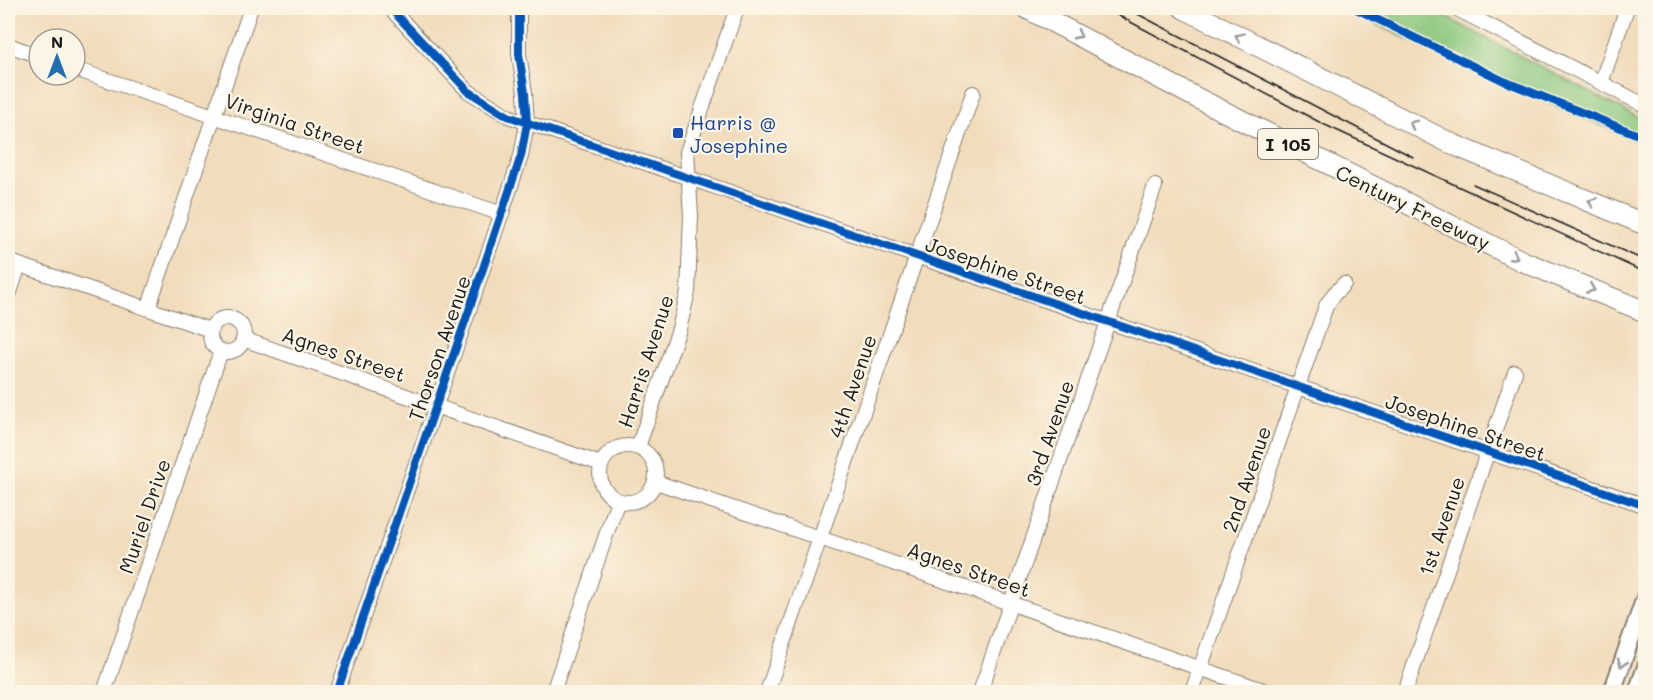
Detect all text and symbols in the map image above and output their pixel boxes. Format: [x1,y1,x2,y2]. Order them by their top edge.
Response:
north arrow [27,27,87,87]
one-way arrow [1072,28,1082,39]
text: N [51,31,63,52]
one-way arrow [1234,33,1245,44]
street label: Virginia Street [222,87,368,159]
place label: Harris @ Josephine [690,109,788,158]
one-way arrow [1408,120,1419,132]
marker: Harris @ Josephine [671,126,685,140]
road number: I 105 [1258,129,1318,159]
street label: Century Freeway [1331,158,1495,256]
one-way arrow [1587,197,1598,209]
street label: Josephine Street [922,230,1090,310]
one-way arrow [1507,249,1518,261]
street label: Thorson Avenue [402,272,476,424]
one-way arrow [1585,282,1596,294]
street label: Harris Avenue [611,291,679,431]
street label: Agnes Street [279,321,409,387]
street label: 4th Avenue [822,331,882,441]
street label: 3rd Avenue [1019,377,1079,489]
street label: Josephine Street [1382,387,1550,467]
street label: 2nd Avenue [1216,423,1276,535]
street label: Muriel Drive [112,455,176,577]
street label: 1st Avenue [1412,473,1470,579]
street label: Agnes Street [904,536,1034,602]
one-way arrow [1617,658,1629,668]

